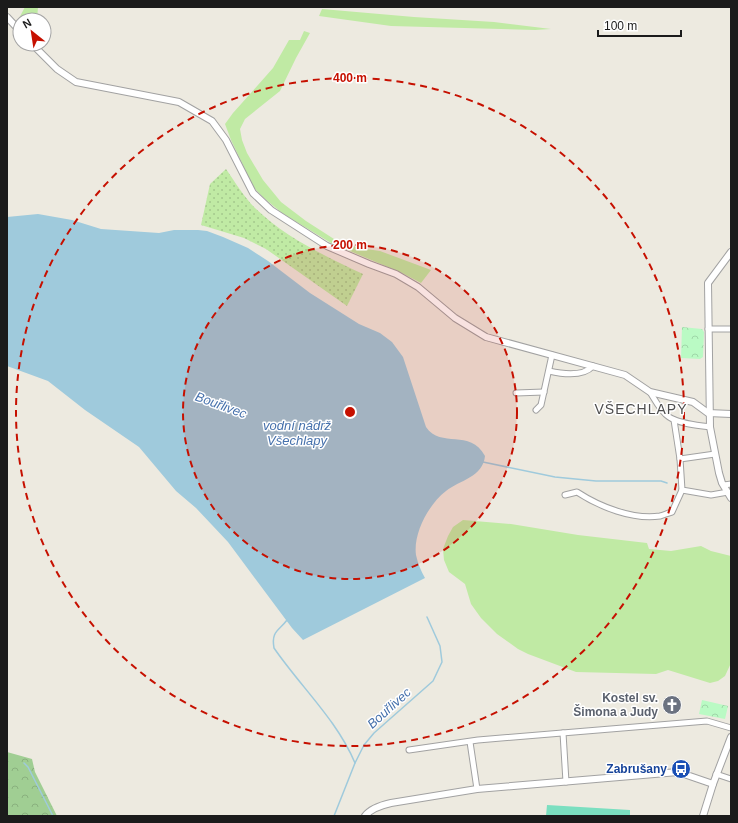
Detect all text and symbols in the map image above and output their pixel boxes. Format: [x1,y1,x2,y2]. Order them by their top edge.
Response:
north arrow [12,12,52,52]
scale bar [598,12,681,38]
text: N [21,16,33,31]
text: 100 m [604,19,637,33]
text: 400 m [333,71,367,85]
text: 200 m [333,238,367,252]
water label: Bouřlivec [193,389,249,421]
district label: VŠECHLAPY [594,401,688,417]
centre of rings [343,405,357,419]
water label: vodní nádrž Všechlapy [263,418,331,448]
water label: Bouřlivec [364,684,414,731]
place label: Kostel sv. Šimona a Judy [573,691,658,719]
church icon: Kostel sv. Šimona a Judy [661,694,683,716]
bus stop icon: Zabrušany [670,758,692,780]
place label: Zabrušany [606,762,667,776]

